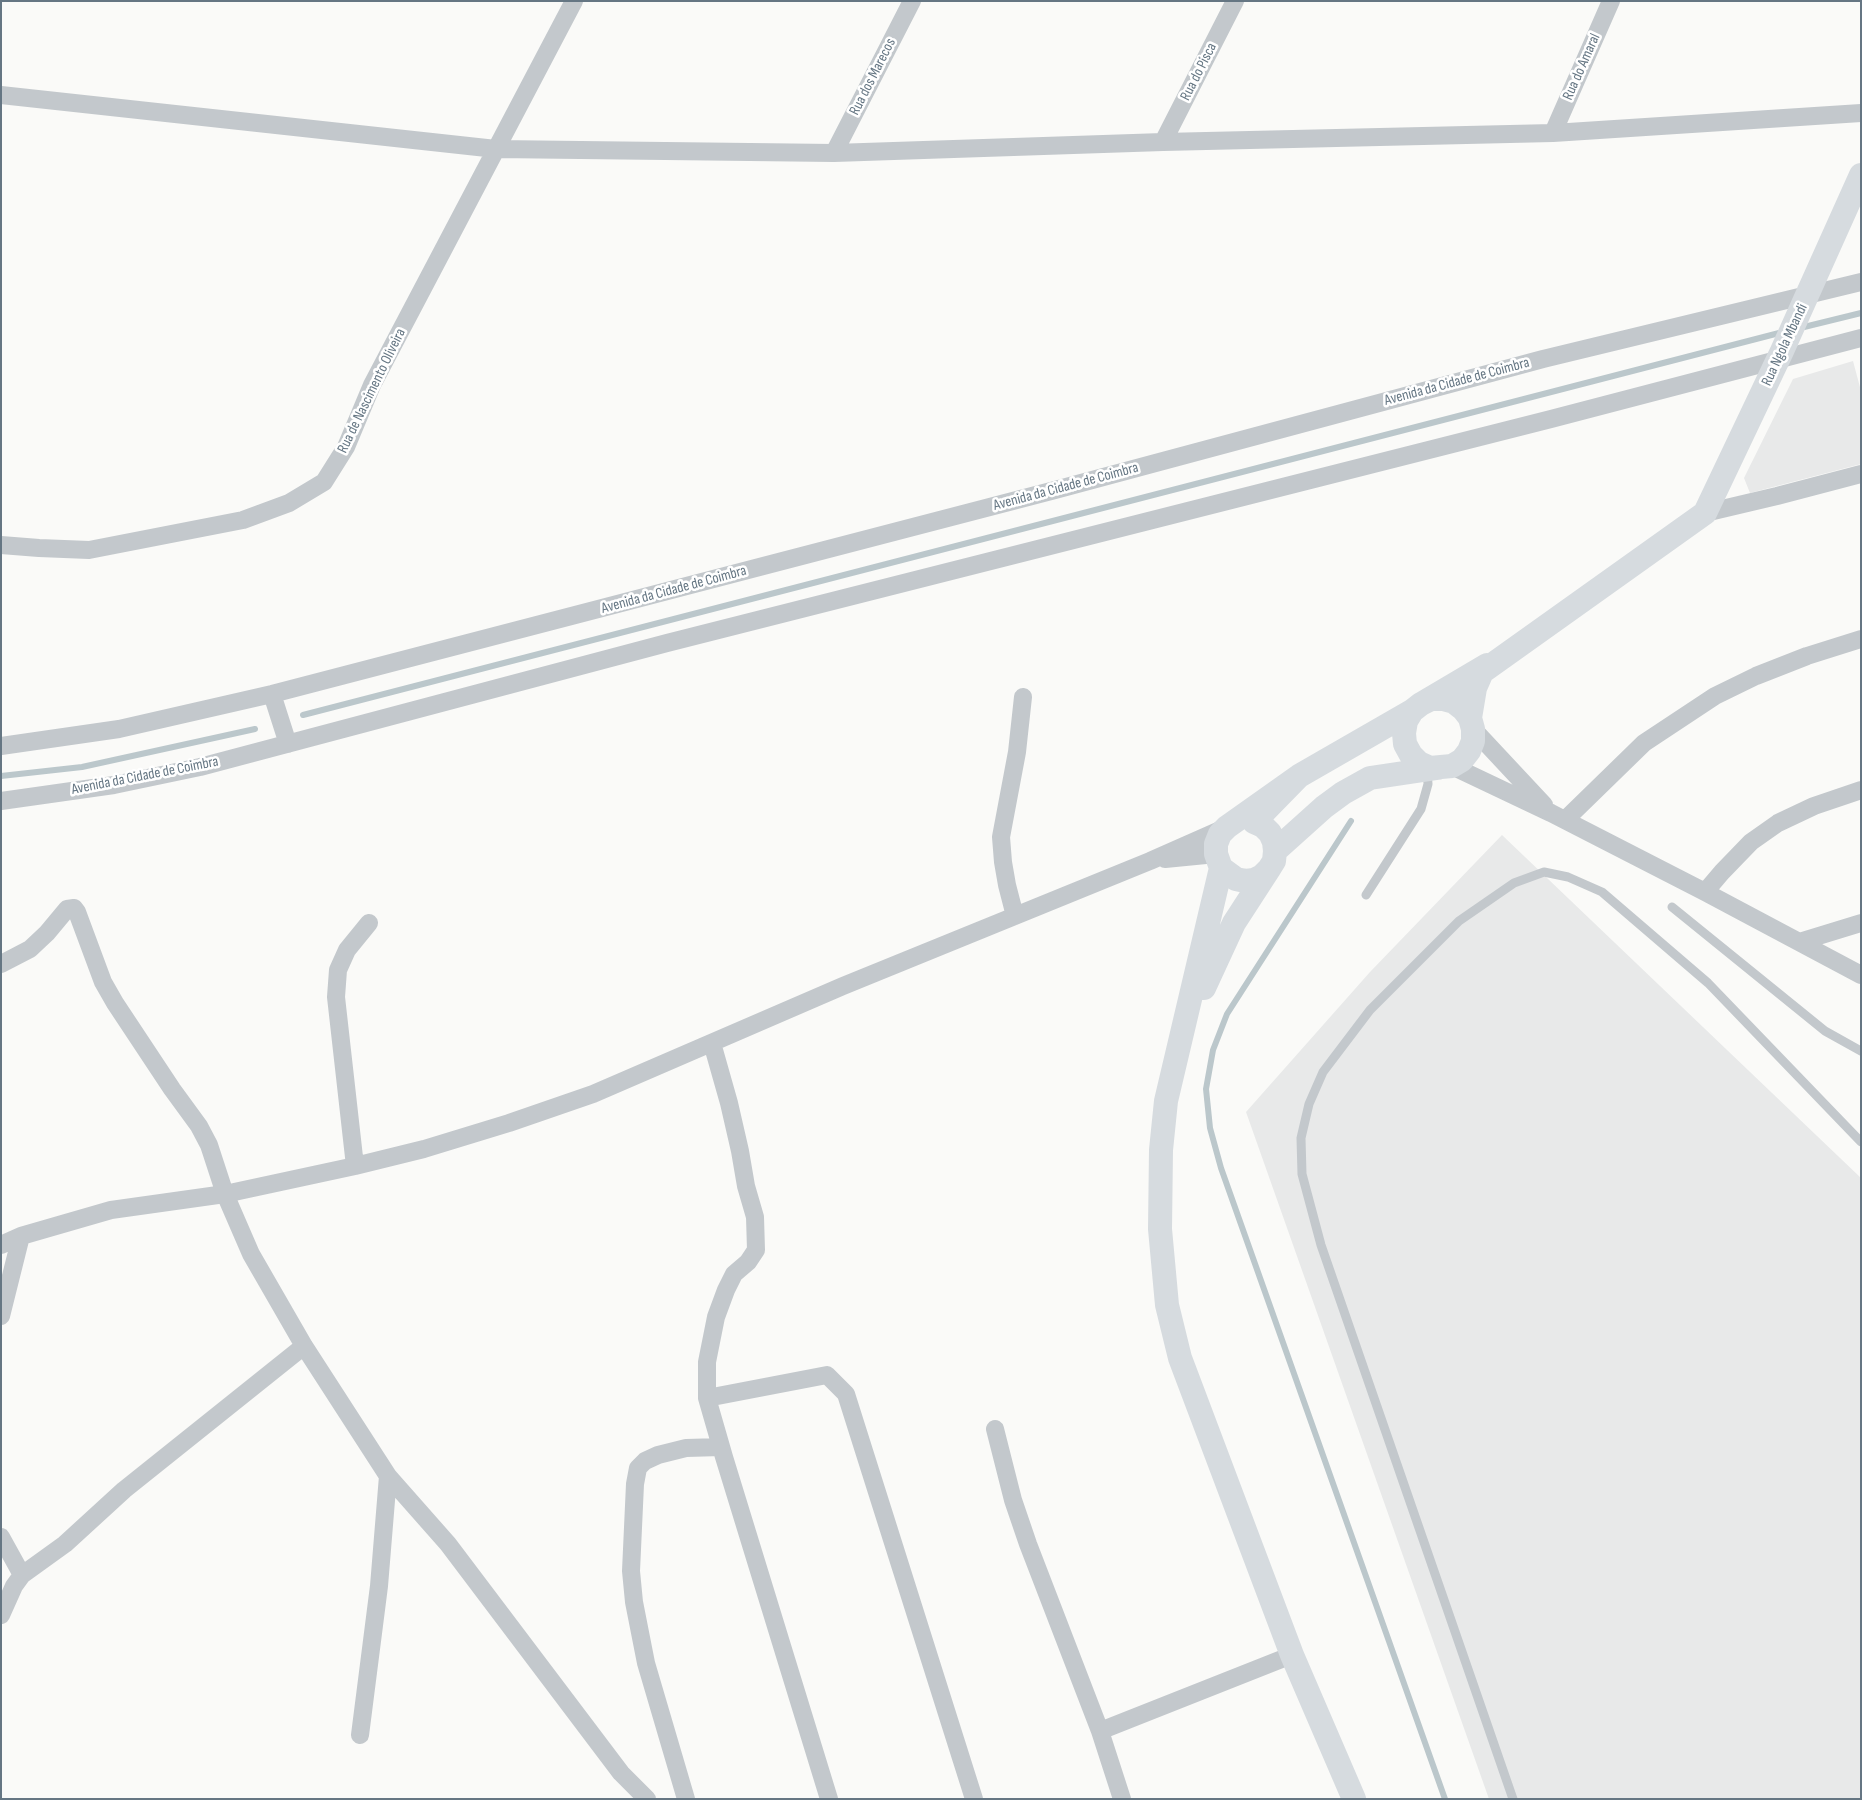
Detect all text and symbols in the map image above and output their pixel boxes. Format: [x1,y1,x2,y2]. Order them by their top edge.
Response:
street label: Rua do Amaral [1559,31,1605,103]
street label: Rua dos Marecos [846,36,900,118]
street label: Rua do Pisca [1177,40,1221,104]
street label: Rua Ngola Mbandi [1758,301,1812,389]
street label: Rua de Nascimento Oliveira [334,326,410,456]
street label: Avenida da Cidade de Coimbra [1383,354,1531,410]
street label: Avenida da Cidade de Coimbra [992,459,1140,515]
street label: Avenida da Cidade de Coimbra [600,562,748,618]
street label: Avenida da Cidade de Coimbra [70,753,220,799]

